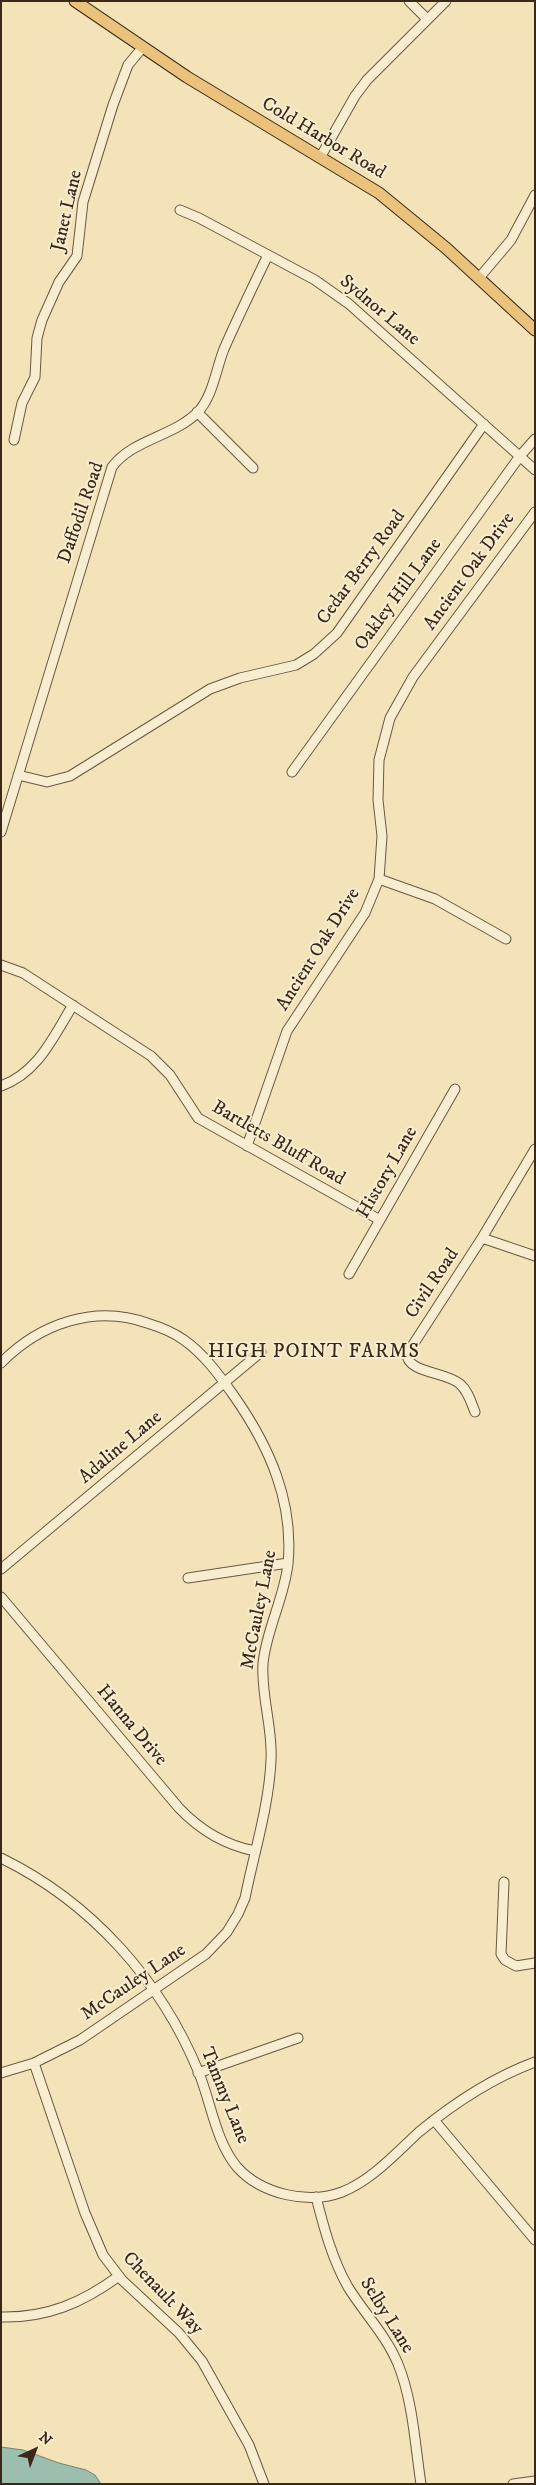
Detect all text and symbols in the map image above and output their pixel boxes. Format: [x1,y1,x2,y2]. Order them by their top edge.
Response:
street label: Cold Harbor Road [257,93,389,185]
street label: Janet Lane [48,168,88,254]
street label: Sydnor Lane [334,271,424,351]
street label: Daffodil Road [54,459,110,567]
street label: Cedar Berry Road [313,506,411,630]
street label: Ancient Oak Drive [420,509,520,635]
street label: Oakley Hill Lane [351,534,447,656]
street label: Ancient Oak Drive [272,885,366,1015]
street label: Bartletts Bluff Road [207,1097,349,1191]
street label: History Lane [353,1123,423,1223]
street label: Civil Road [401,1245,465,1323]
district label: HIGH POINT FARMS [206,1341,422,1365]
street label: Adaline Lane [75,1407,167,1489]
street label: McCauley Lane [237,1548,283,1672]
street label: Hanna Drive [91,1681,171,1771]
street label: McCauley Lane [77,1940,191,2026]
street label: Tammy Lane [194,2045,254,2147]
street label: Chenault Way [117,2248,207,2340]
street label: Selby Lane [354,2274,418,2358]
north arrow [10,2425,60,2475]
text: N [35,2429,56,2450]

